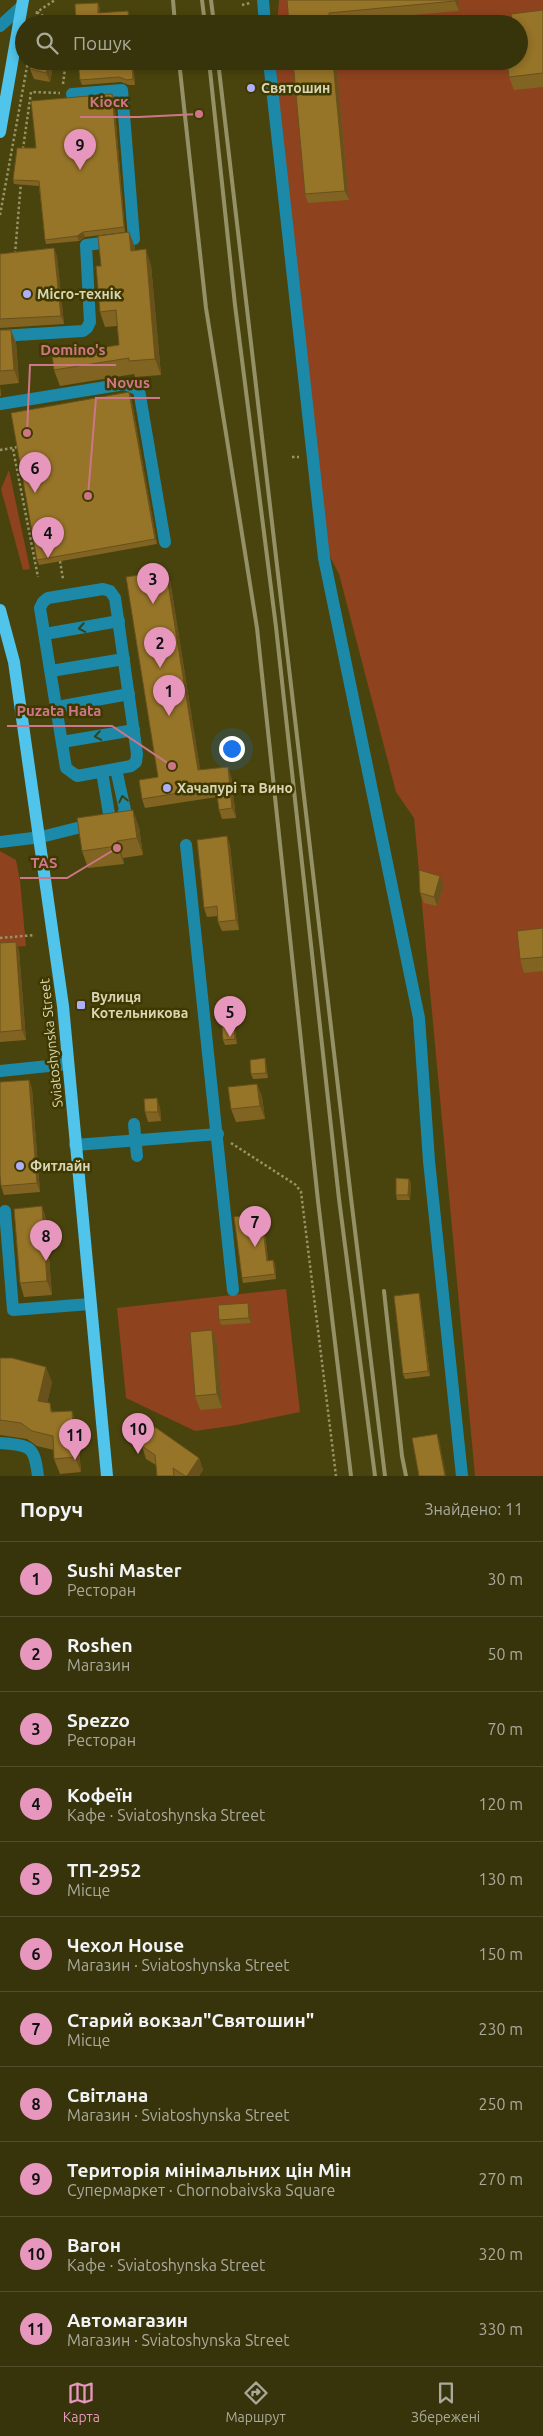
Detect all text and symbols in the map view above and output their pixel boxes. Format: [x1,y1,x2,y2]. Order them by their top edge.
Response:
search box [15,15,528,70]
icon: search [33,29,61,57]
text: Пошук [73,32,132,54]
place label: Святошин [261,80,330,96]
marker: Святошин [245,82,257,94]
callout: Кіоск [80,87,139,117]
text: Кіоск [89,93,129,110]
pin: 9 [64,129,96,170]
place label: Micro-технік [37,286,122,302]
marker: Micro-технік [21,288,33,300]
callout: Domino's [30,335,116,365]
text: Domino's [40,341,106,358]
callout: Novus [96,368,160,398]
text: Novus [106,374,150,391]
pin: 6 [19,452,51,493]
pin: 4 [32,517,64,558]
pin: 3 [137,563,169,604]
one-way arrow [77,622,86,632]
pin: 2 [144,627,176,668]
pin: 1 [153,675,185,716]
callout: Puzata Hata [7,696,112,726]
text: Puzata Hata [17,702,101,719]
one-way arrow [94,730,102,740]
your location [219,736,245,762]
place label: Хачапурі та Вино [177,780,293,796]
marker: Хачапурі та Вино [161,782,173,794]
one-way arrow [118,795,129,804]
callout: TAS [20,848,67,878]
text: TAS [30,854,58,871]
street label: Sviatoshynska Street [36,977,66,1108]
place label: Вулиця Котельникова [91,989,188,1021]
pin: 5 [214,996,246,1037]
marker: Вулиця Котельникова [75,999,87,1011]
place label: Фитлайн [30,1158,91,1174]
marker: Фитлайн [14,1160,26,1172]
pin: 7 [239,1206,271,1247]
pin: 8 [30,1220,62,1261]
pin: 10 [122,1413,154,1454]
pin: 11 [59,1419,91,1460]
text: Поруч [20,1497,83,1521]
text: Знайдено: 11 [425,1500,523,1518]
text: Sushi Master [67,1559,182,1581]
text: 1 [31,1570,41,1588]
text: 30 m [487,1570,523,1588]
text: Ресторан [67,1581,136,1599]
text: Roshen [67,1634,133,1656]
text: 2 [31,1645,41,1663]
text: 50 m [487,1645,523,1663]
text: Магазин [67,1656,130,1674]
text: Spezzo [67,1709,130,1731]
text: 3 [31,1720,41,1738]
text: 70 m [487,1720,523,1738]
text: Ресторан [67,1731,136,1749]
text: Кофеїн [67,1784,133,1806]
text: 4 [31,1795,41,1813]
text: 120 m [478,1795,523,1813]
text: Кафе · Sviatoshynska Street [67,1806,265,1824]
text: ТП-2952 [67,1859,141,1881]
text: 5 [31,1870,41,1888]
text: 130 m [478,1870,523,1888]
text: Місце [67,1881,110,1899]
text: Чехол House [67,1934,184,1956]
text: 6 [31,1945,41,1963]
text: 150 m [478,1945,523,1963]
text: Магазин · Sviatoshynska Street [67,1956,290,1974]
text: Старий вокзал"Святошин" [67,2009,314,2031]
text: 7 [31,2020,41,2038]
text: 230 m [478,2020,523,2038]
text: Місце [67,2031,110,2049]
text: Світлана [67,2084,148,2106]
text: 8 [31,2095,41,2113]
text: 250 m [478,2095,523,2113]
text: Магазин · Sviatoshynska Street [67,2106,290,2124]
text: Територія мінімальних цін Мін [67,2159,351,2181]
text: 9 [31,2170,41,2188]
text: 270 m [478,2170,523,2188]
text: Супермаркет · Chornobaivska Square [67,2181,335,2199]
text: Вагон [67,2234,121,2256]
text: 10 [27,2245,45,2263]
text: 320 m [478,2245,523,2263]
text: Кафе · Sviatoshynska Street [67,2256,265,2274]
text: Автомагазин [67,2309,188,2331]
text: 11 [27,2320,45,2338]
text: 330 m [478,2320,523,2338]
text: Магазин · Sviatoshynska Street [67,2331,290,2349]
tab: Карта [63,2379,100,2425]
tab: Маршрут [225,2379,286,2425]
tab: Збережені [411,2379,480,2425]

